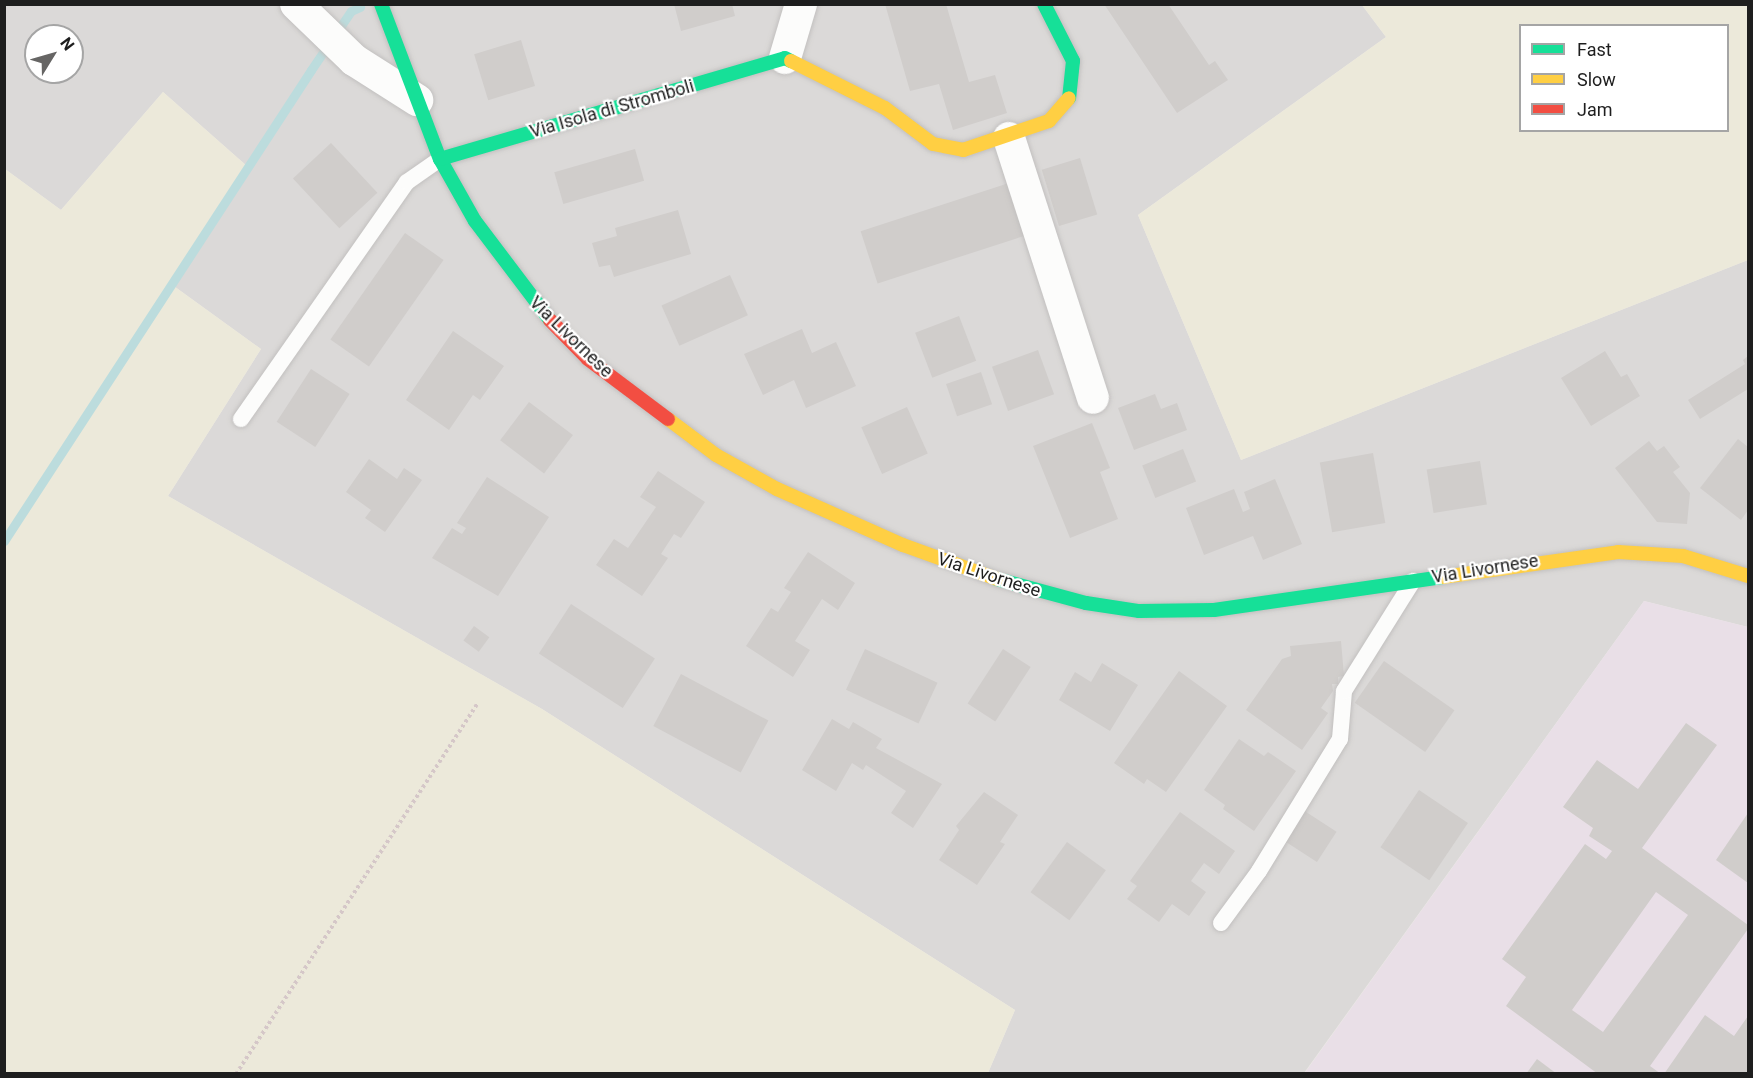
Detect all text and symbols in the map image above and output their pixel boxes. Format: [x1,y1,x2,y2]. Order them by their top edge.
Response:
north arrow [24,24,84,84]
legend [1519,24,1729,132]
text: N [56,34,78,54]
text: Fast [1577,39,1612,60]
text: Slow [1577,69,1616,90]
street label: Via Isola di Stromboli [527,75,697,143]
text: Jam [1577,99,1613,120]
street label: Via Livornese [525,292,617,382]
street label: Via Livornese [935,548,1043,602]
street label: Via Livornese [1430,550,1540,588]

